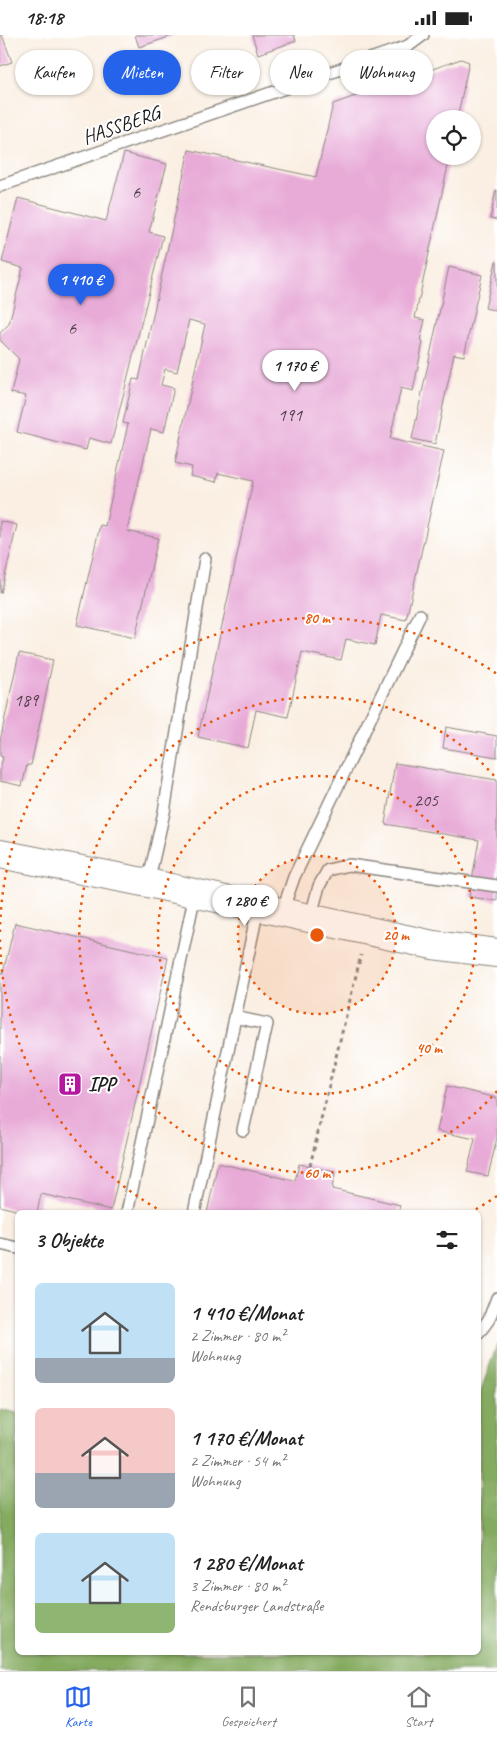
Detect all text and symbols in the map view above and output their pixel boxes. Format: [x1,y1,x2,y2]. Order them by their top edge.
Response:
text: 18:18 [25,6,63,30]
chip: Kaufen [15,50,93,95]
chip: Mieten [103,50,181,95]
chip: Filter [191,50,260,95]
chip: Neu [270,50,330,95]
chip: Wohnung [340,50,433,95]
street label: HASSBERG [79,99,166,150]
map controls [426,110,481,165]
button: locate [426,110,481,165]
house number: 6 [132,181,141,203]
pin: 1 410 € [35,263,127,306]
text: 1 410 € [59,270,103,290]
house number: 6 [68,317,77,339]
pin: 1 170 € [249,349,341,392]
text: 1 170 € [273,356,317,376]
house number: 191 [278,404,303,426]
text: 80 m [304,609,331,628]
house number: 189 [14,689,40,711]
house number: 205 [414,789,439,811]
pin: 1 280 € [199,885,291,927]
text: 1 280 € [223,891,267,911]
centre of rings [308,926,326,944]
text: 20 m [383,926,410,945]
text: 40 m [416,1039,443,1058]
building icon: IPP [57,1071,83,1097]
place label: IPP [88,1072,119,1097]
text: 60 m [304,1164,331,1183]
icon: filters [433,1226,461,1254]
text: 3 Objekte [35,1227,103,1253]
text: 1 410 €/Monat [190,1300,302,1326]
icon: home [75,1303,135,1363]
text: 2 Zimmer · 80 m² [190,1326,285,1346]
text: Wohnung [190,1346,241,1366]
text: 1 170 €/Monat [190,1425,302,1451]
icon: home [75,1428,135,1488]
text: 2 Zimmer · 54 m² [190,1451,285,1471]
text: Wohnung [190,1471,241,1491]
text: 1 280 €/Monat [190,1550,302,1576]
icon: home [75,1553,135,1613]
text: 3 Zimmer · 80 m² [190,1576,285,1596]
text: Rendsburger Landstraße [190,1596,324,1616]
tab: Karte [64,1683,92,1730]
tab: Gespeichert [221,1683,276,1730]
tab: Start [405,1683,433,1730]

